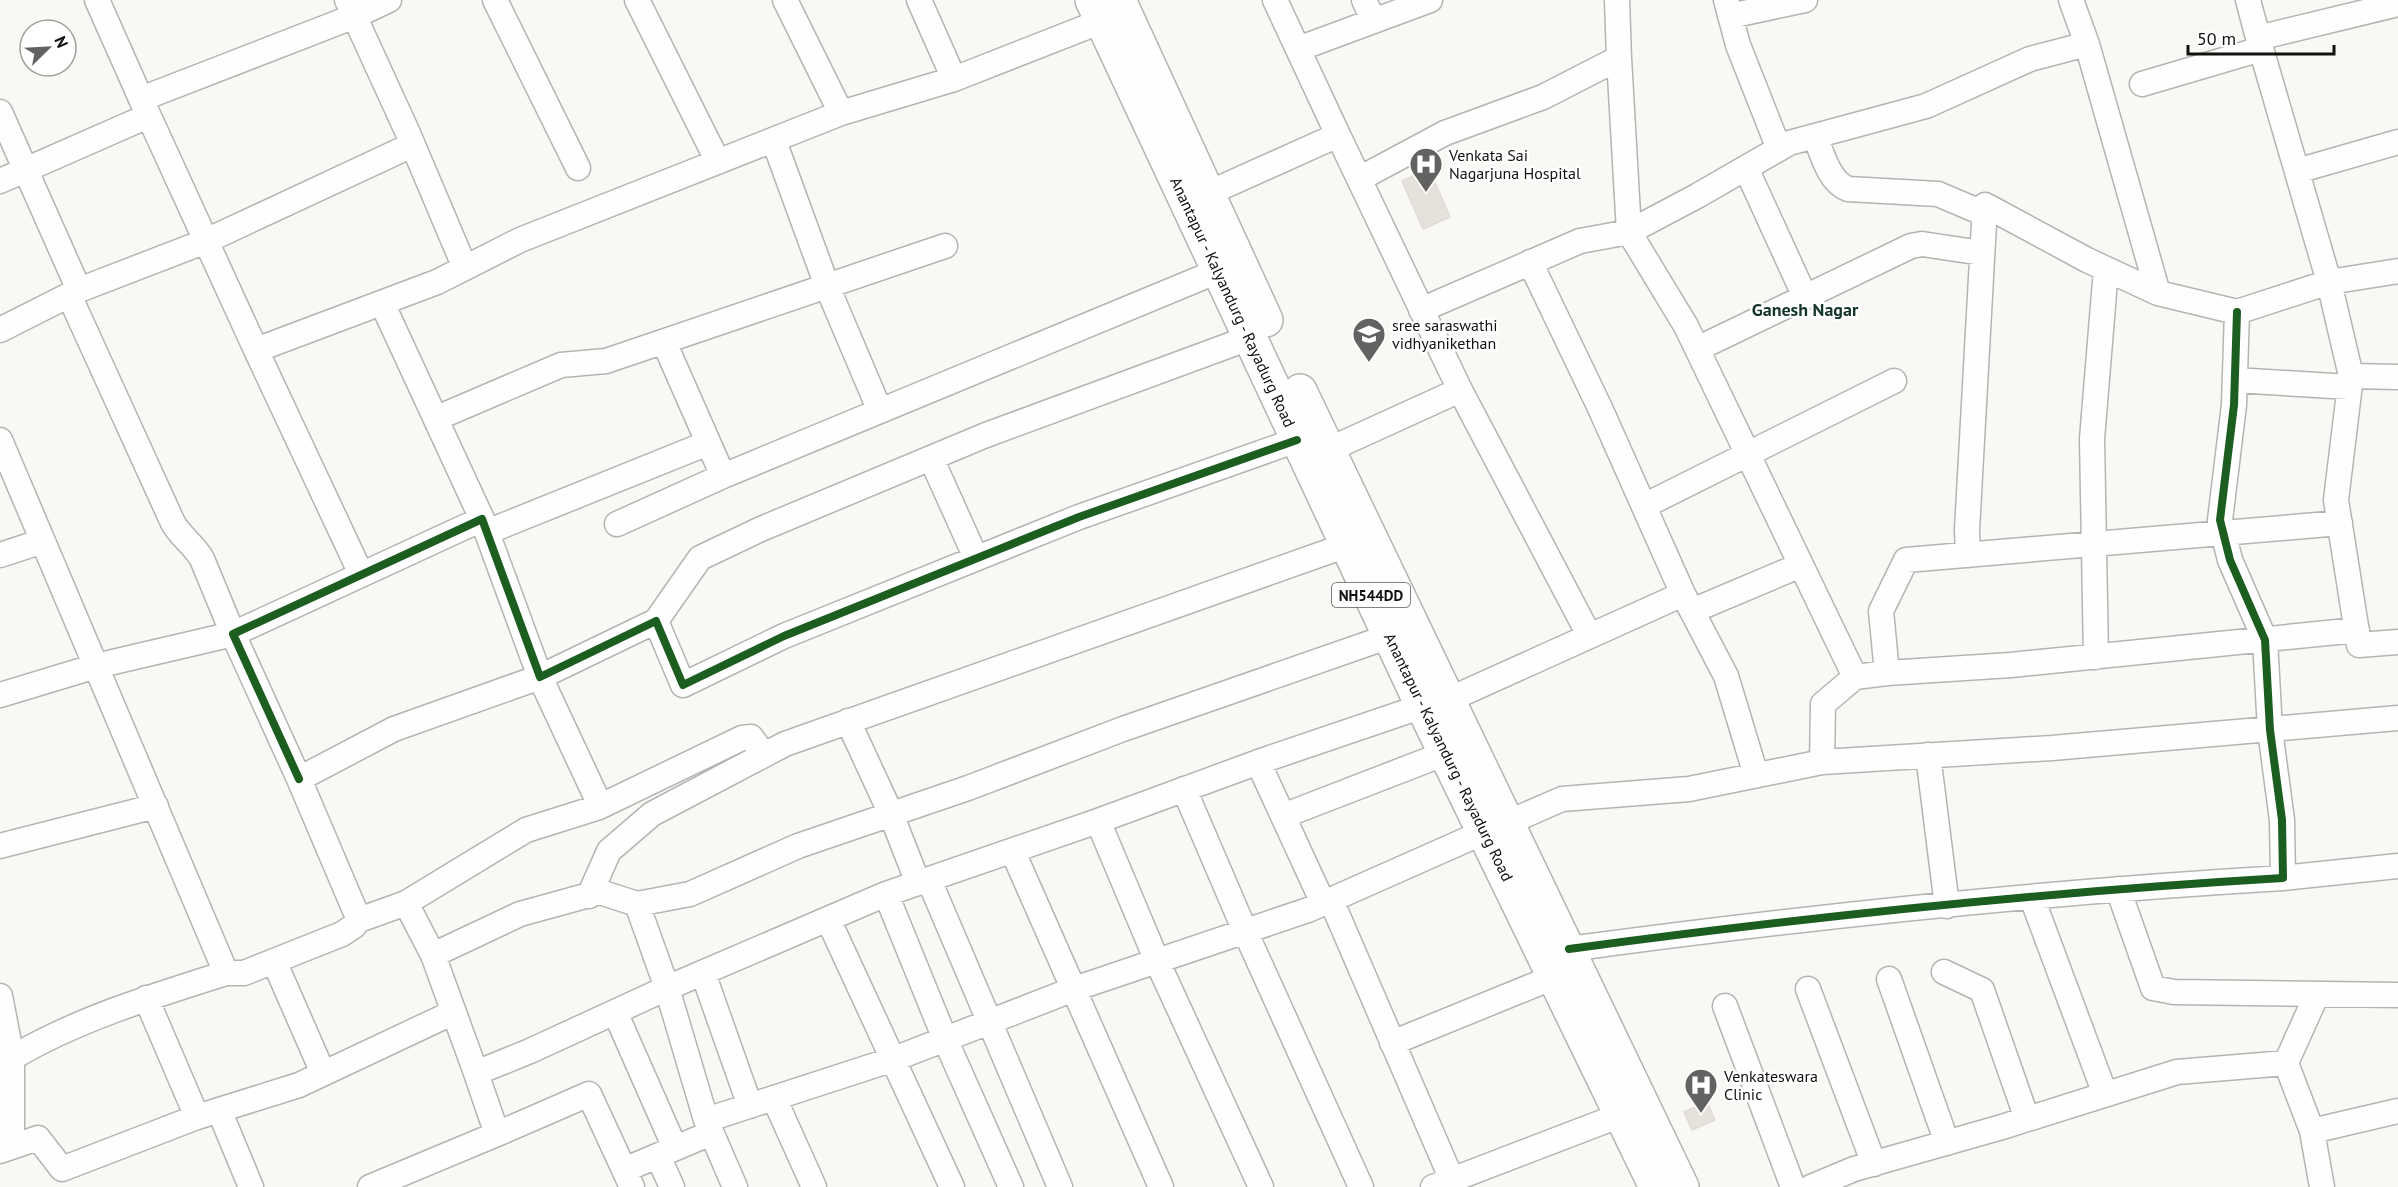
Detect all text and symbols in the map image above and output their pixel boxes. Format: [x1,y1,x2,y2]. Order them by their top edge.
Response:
north arrow [18,18,78,78]
scale bar [2188,18,2334,56]
text: 50 m [2197,27,2236,50]
text: N [50,33,73,51]
place label: Venkata Sai Nagarjuna Hospital [1448,145,1581,183]
hospital icon: Venkata Sai Nagarjuna Hospital [1408,146,1444,193]
street label: Anantapur - Kalyandurg - Rayadurg Road [1166,174,1300,430]
district label: Ganesh Nagar [1752,298,1859,321]
place label: sree saraswathi vidhyanikethan [1392,315,1497,353]
school or university icon: sree saraswathi vidhyanikethan [1351,316,1387,363]
road number: NH544DD [1332,583,1410,607]
street label: Anantapur - Kalyandurg - Rayadurg Road [1380,630,1518,884]
place label: Venkateswara Clinic [1723,1066,1818,1104]
hospital icon: Venkateswara Clinic [1683,1067,1719,1114]

